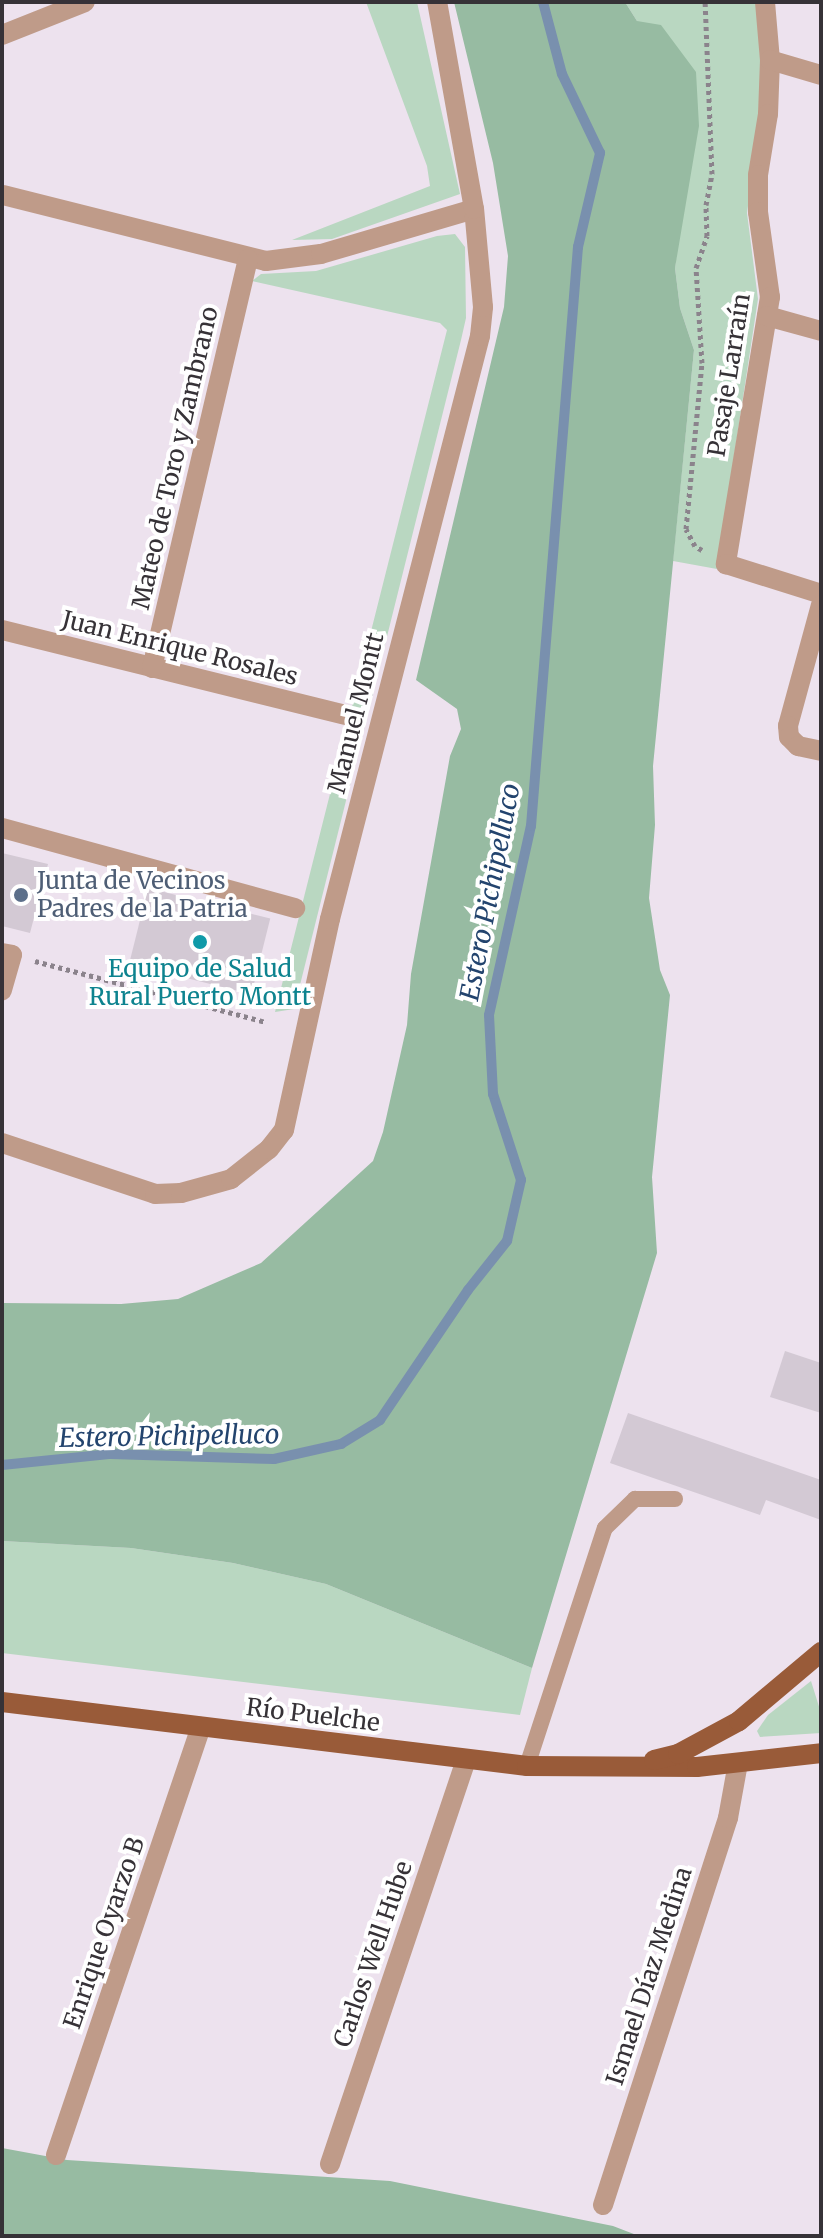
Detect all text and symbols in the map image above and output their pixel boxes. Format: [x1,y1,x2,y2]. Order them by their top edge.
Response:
street label: Pasaje Larraín [702,291,756,459]
street label: Mateo de Toro y Zambrano [126,304,224,612]
street label: Juan Enrique Rosales [59,605,301,691]
street label: Manuel Montt [322,630,390,796]
water label: Estero Pichipelluco [454,781,526,1003]
place label: Junta de Vecinos Padres de la Patria [37,867,248,923]
marker: Junta de Vecinos Padres de la Patria [12,886,30,904]
marker: Equipo de Salud Rural Puerto Montt [191,933,209,951]
place label: Equipo de Salud Rural Puerto Montt [89,955,311,1011]
water label: Estero Pichipelluco [58,1418,280,1454]
street label: Río Puelche [244,1693,382,1737]
street label: Enrique Oyarzo B [58,1833,150,2033]
street label: Carlos Well Hube [328,1857,418,2051]
street label: Ismael Díaz Medina [600,1863,698,2089]

